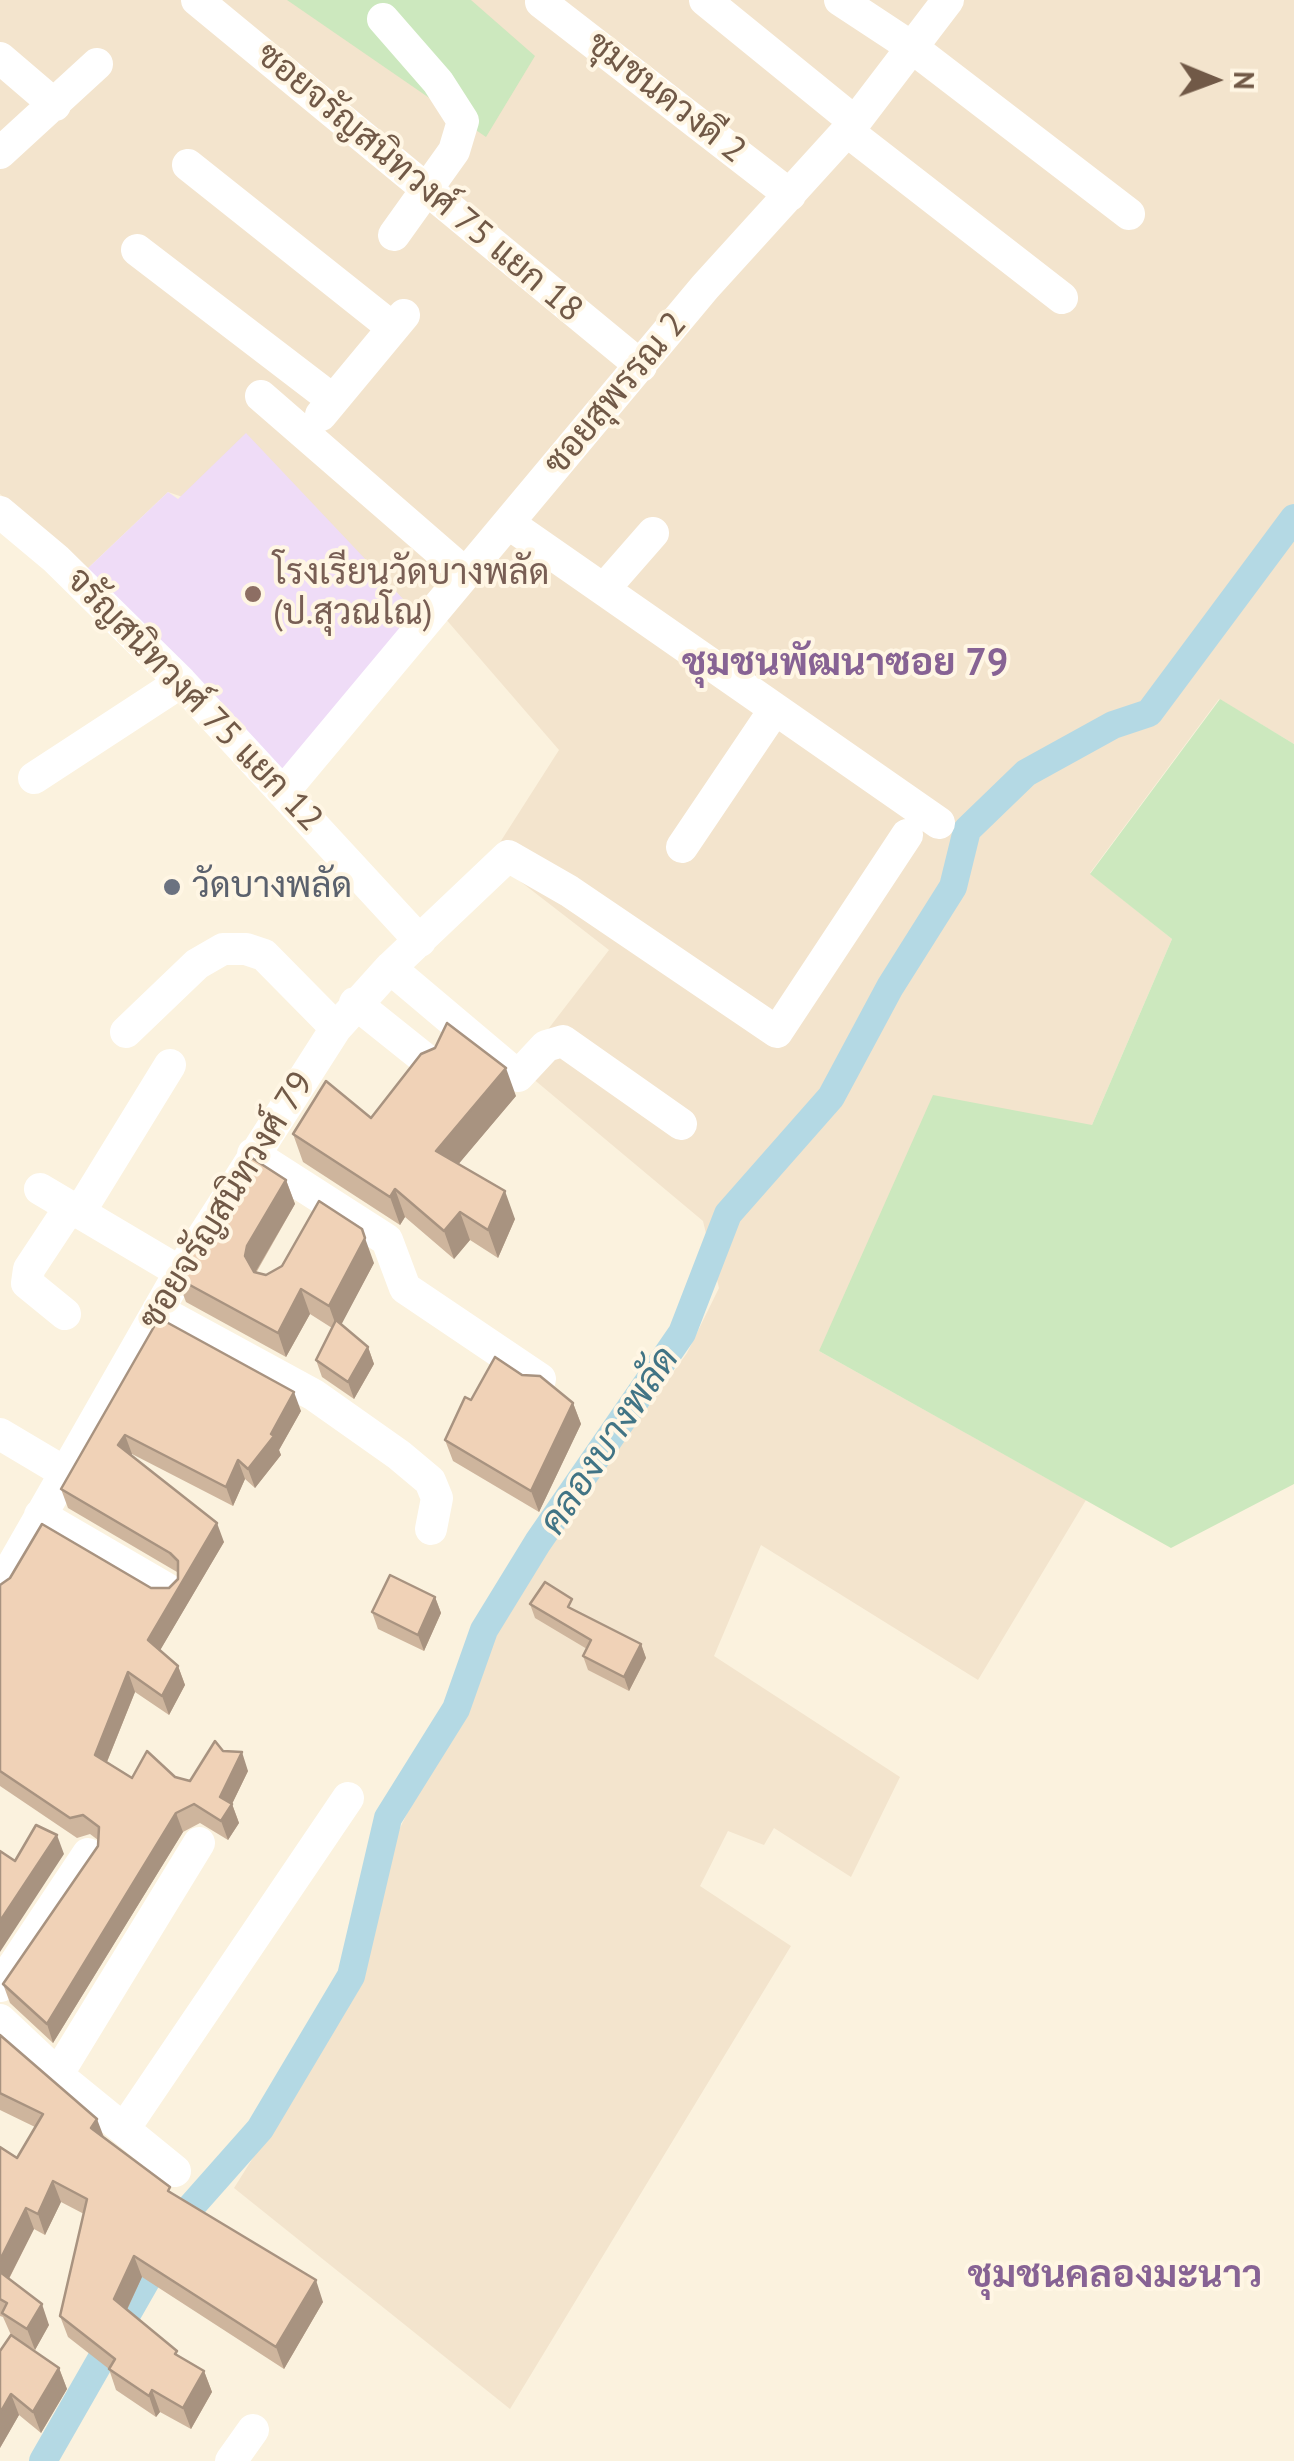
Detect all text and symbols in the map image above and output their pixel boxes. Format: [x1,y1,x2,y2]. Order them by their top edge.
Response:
street label: ชุมชนดวงดี 2 [578,23,754,173]
north arrow [1164,30,1264,130]
street label: ซอยจรัญสนิทวงศ์ 75 แยก 18 [247,34,591,332]
text: N [1226,71,1263,90]
street label: ซอยสุพรรณ 2 [536,304,696,484]
place label: โรงเรียนวัดบางพลัด (ป.สุวณโณ) [273,553,549,635]
street label: จรัญสนิทวงศ์ 75 แยก 12 [57,559,331,841]
marker: โรงเรียนวัดบางพลัด (ป.สุวณโณ) [242,583,264,605]
district label: ชุมชนพัฒนาซอย 79 [682,641,1008,687]
place label: วัดบางพลัด [192,866,352,908]
marker: วัดบางพลัด [161,876,183,898]
street label: ซอยจรัญสนิทวงศ์ 79 [131,1065,323,1337]
water label: คลองบางพลัด [531,1338,689,1544]
district label: ชุมชนคลองมะนาว [968,2253,1262,2299]

